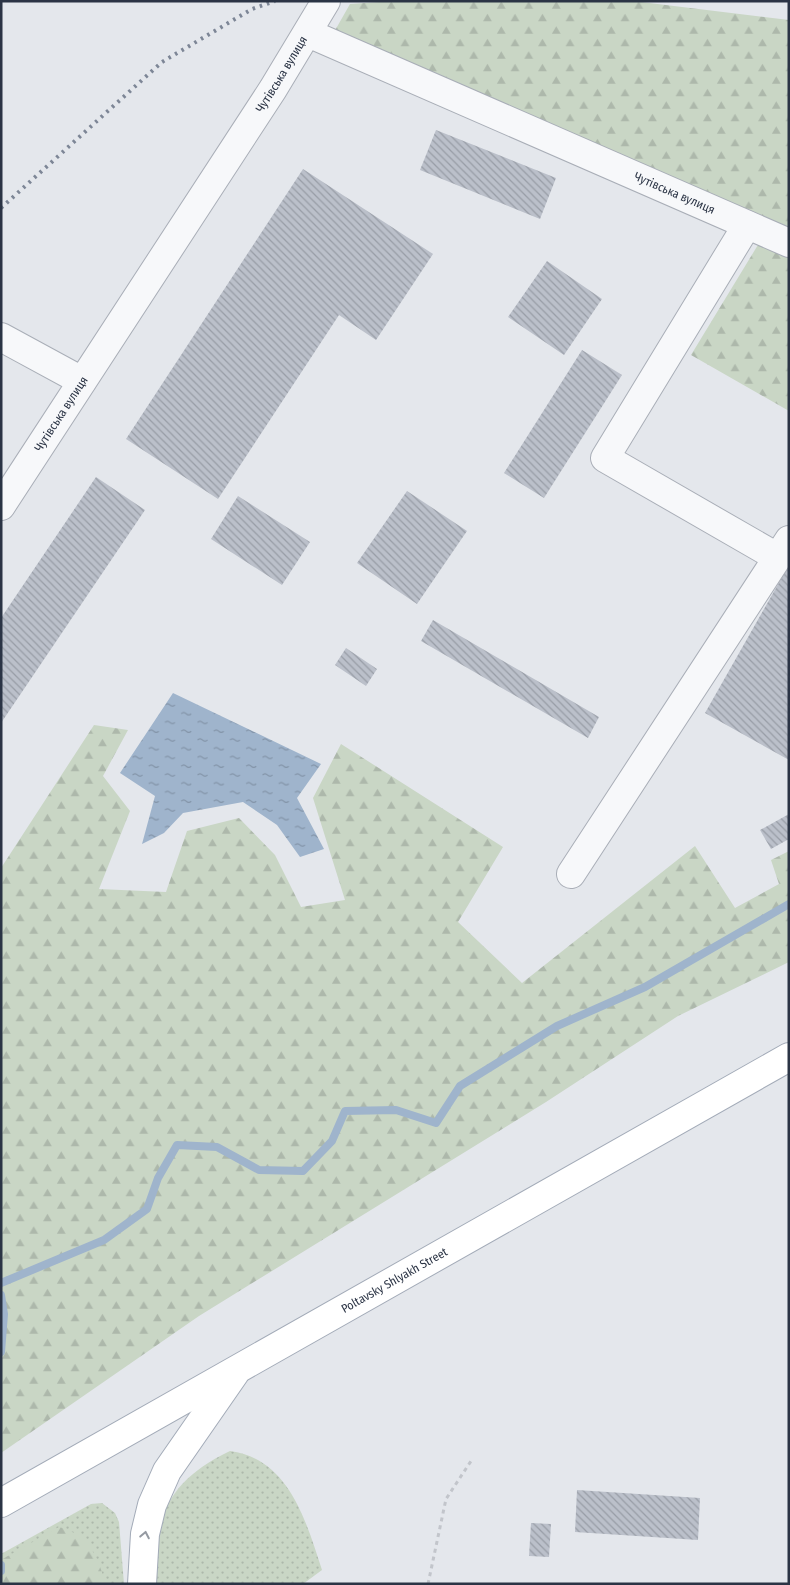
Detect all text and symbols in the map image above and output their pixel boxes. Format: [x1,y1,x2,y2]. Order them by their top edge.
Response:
street label: Чутівська вулиця [253,34,310,115]
street label: Чутівська вулиця [632,169,717,217]
street label: Чутівська вулиця [32,374,91,454]
street label: Poltavsky Shlyakh Street [339,1245,450,1316]
one-way arrow [140,1531,150,1540]

